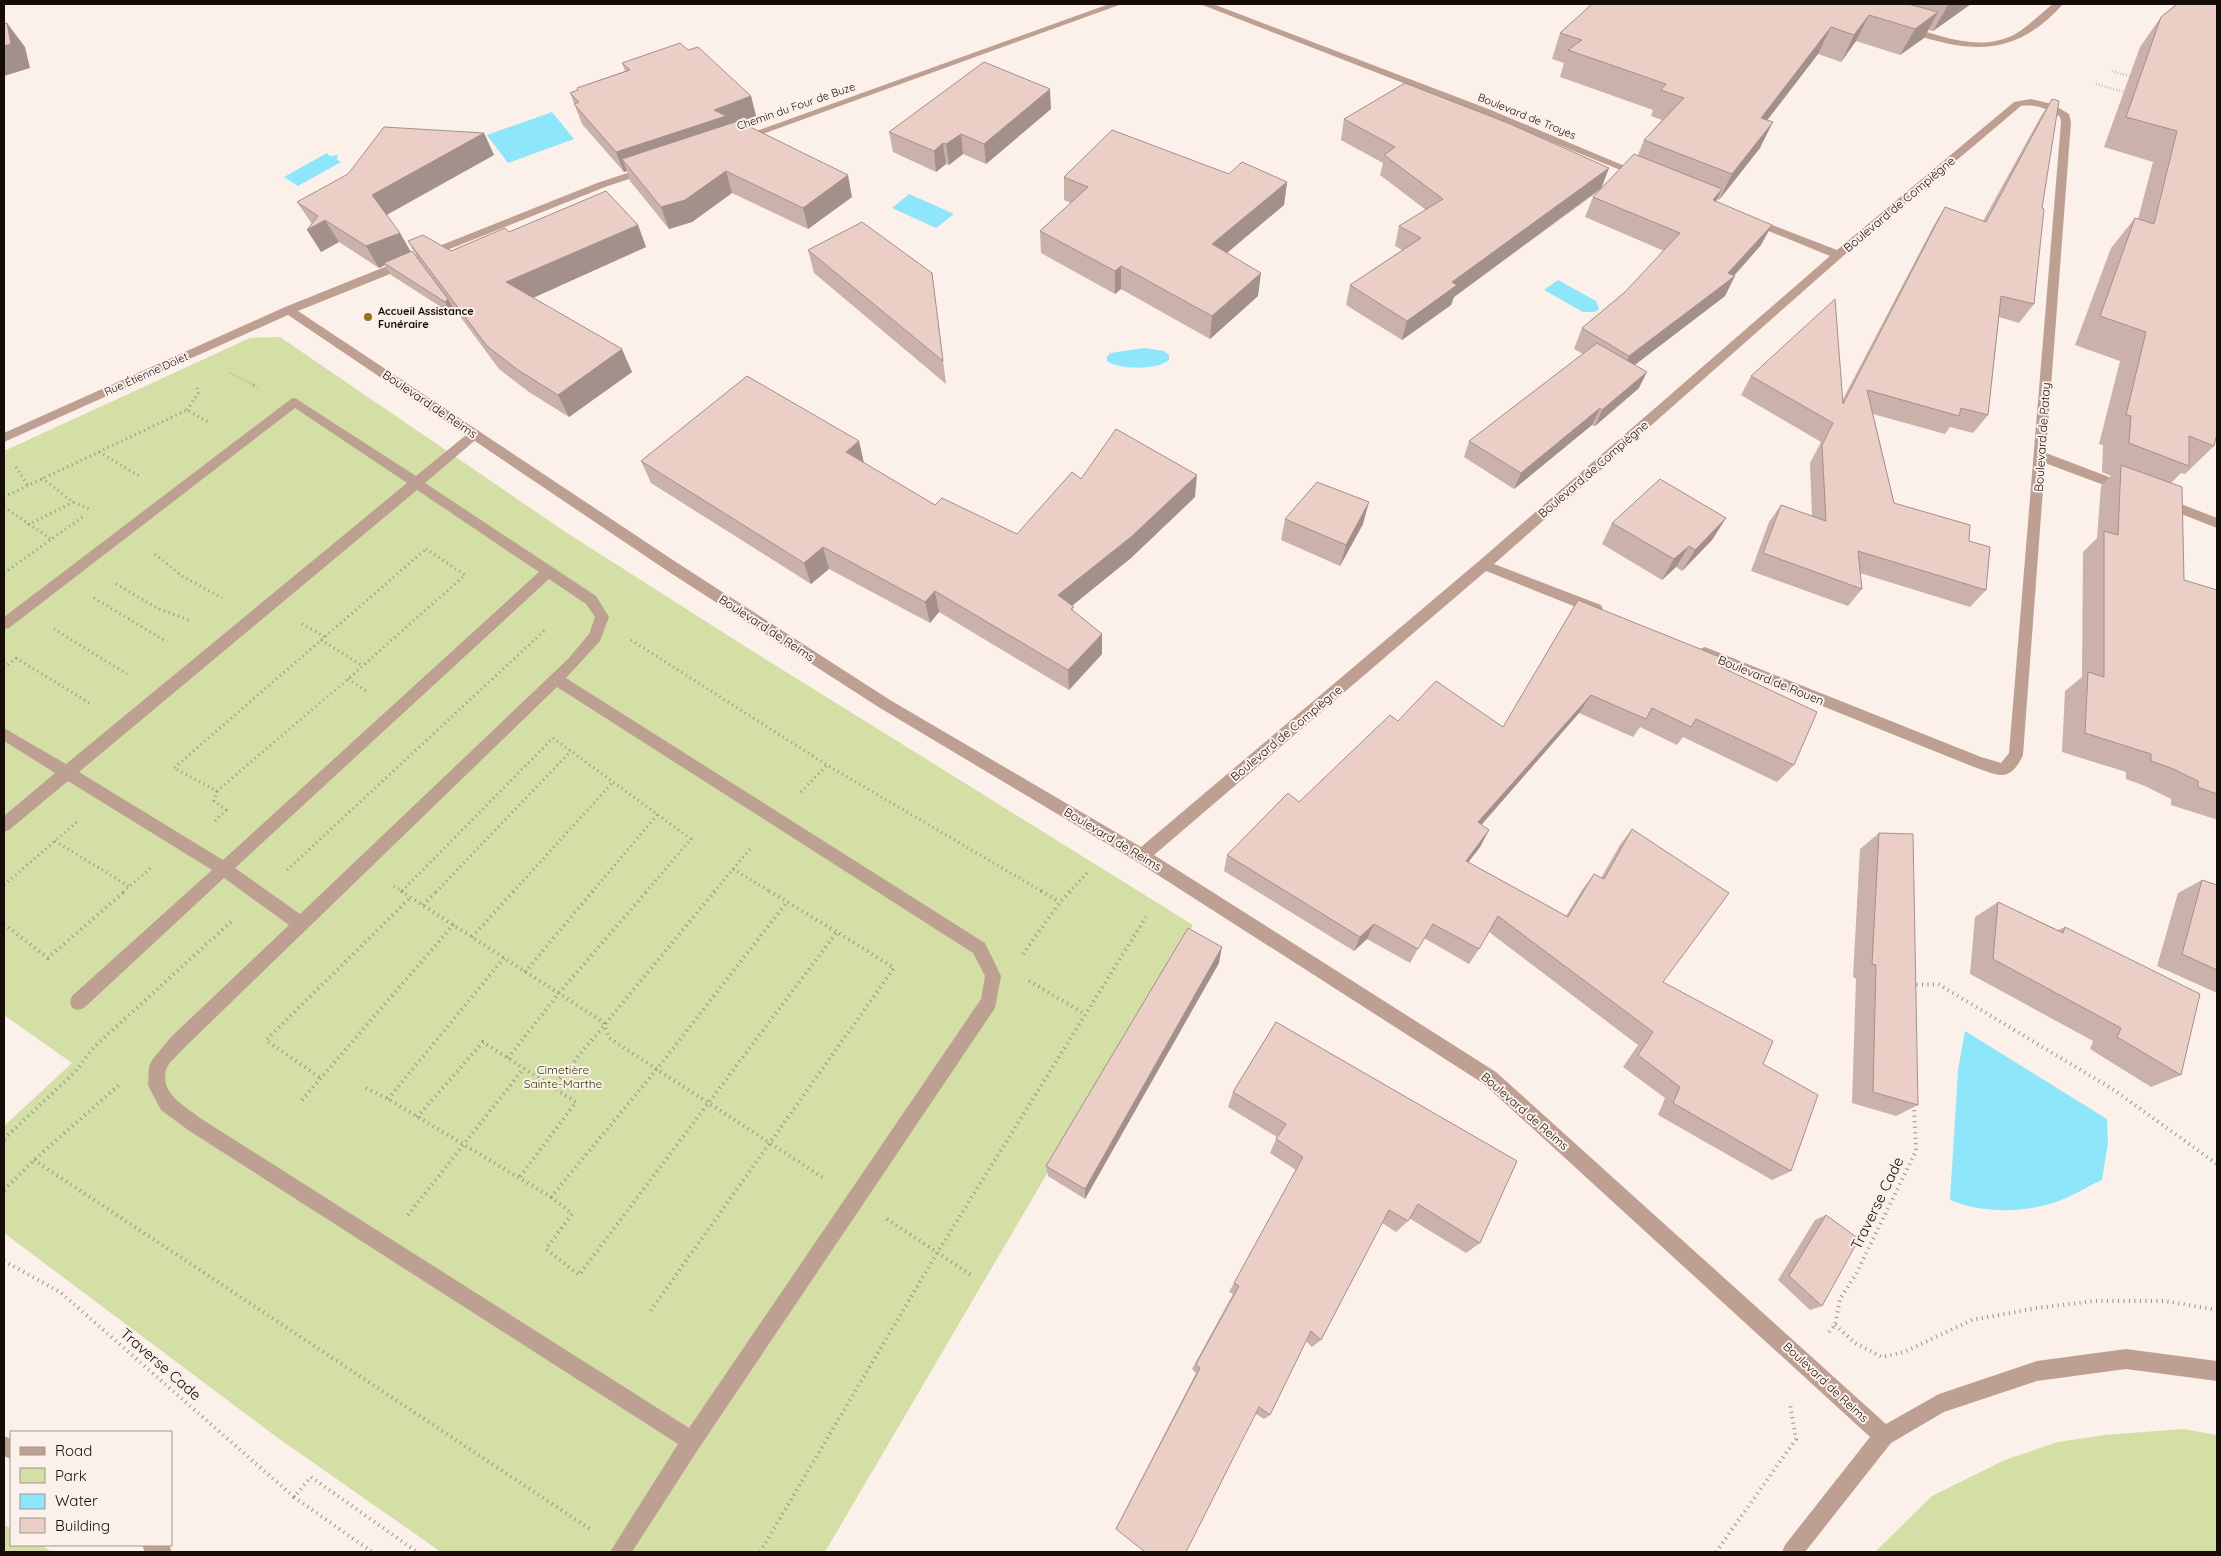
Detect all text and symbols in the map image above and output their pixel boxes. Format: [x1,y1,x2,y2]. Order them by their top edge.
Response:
street label: Chemin du Four de Buze [735,79,857,133]
street label: Boulevard de Troyes [1476,90,1578,142]
street label: Boulevard de Compiègne [1840,153,1958,255]
place label: Accueil Assistance Funéraire [378,304,474,331]
marker: Accueil Assistance Funéraire [362,311,374,323]
street label: Rue Étienne Dolet [102,349,190,399]
street label: Boulevard de Reims [380,367,480,441]
street label: Boulevard de Patay [2031,382,2053,492]
street label: Boulevard de Compiègne [1535,417,1651,521]
street label: Boulevard de Reims [716,591,818,665]
street label: Boulevard de Rouen [1716,652,1826,708]
street label: Boulevard de Compiègne [1227,682,1345,784]
street label: Boulevard de Reims [1062,804,1165,874]
park label: Cimetière Sainte-Marthe [524,1062,602,1091]
street label: Boulevard de Reims [1478,1069,1572,1153]
street label: Traverse Cade [1846,1154,1908,1252]
street label: Traverse Cade [117,1324,205,1404]
street label: Boulevard de Reims [1780,1339,1872,1426]
legend [10,1431,172,1546]
text: Road [55,1441,92,1460]
text: Park [55,1466,87,1485]
text: Water [55,1491,98,1510]
text: Building [55,1516,110,1535]

